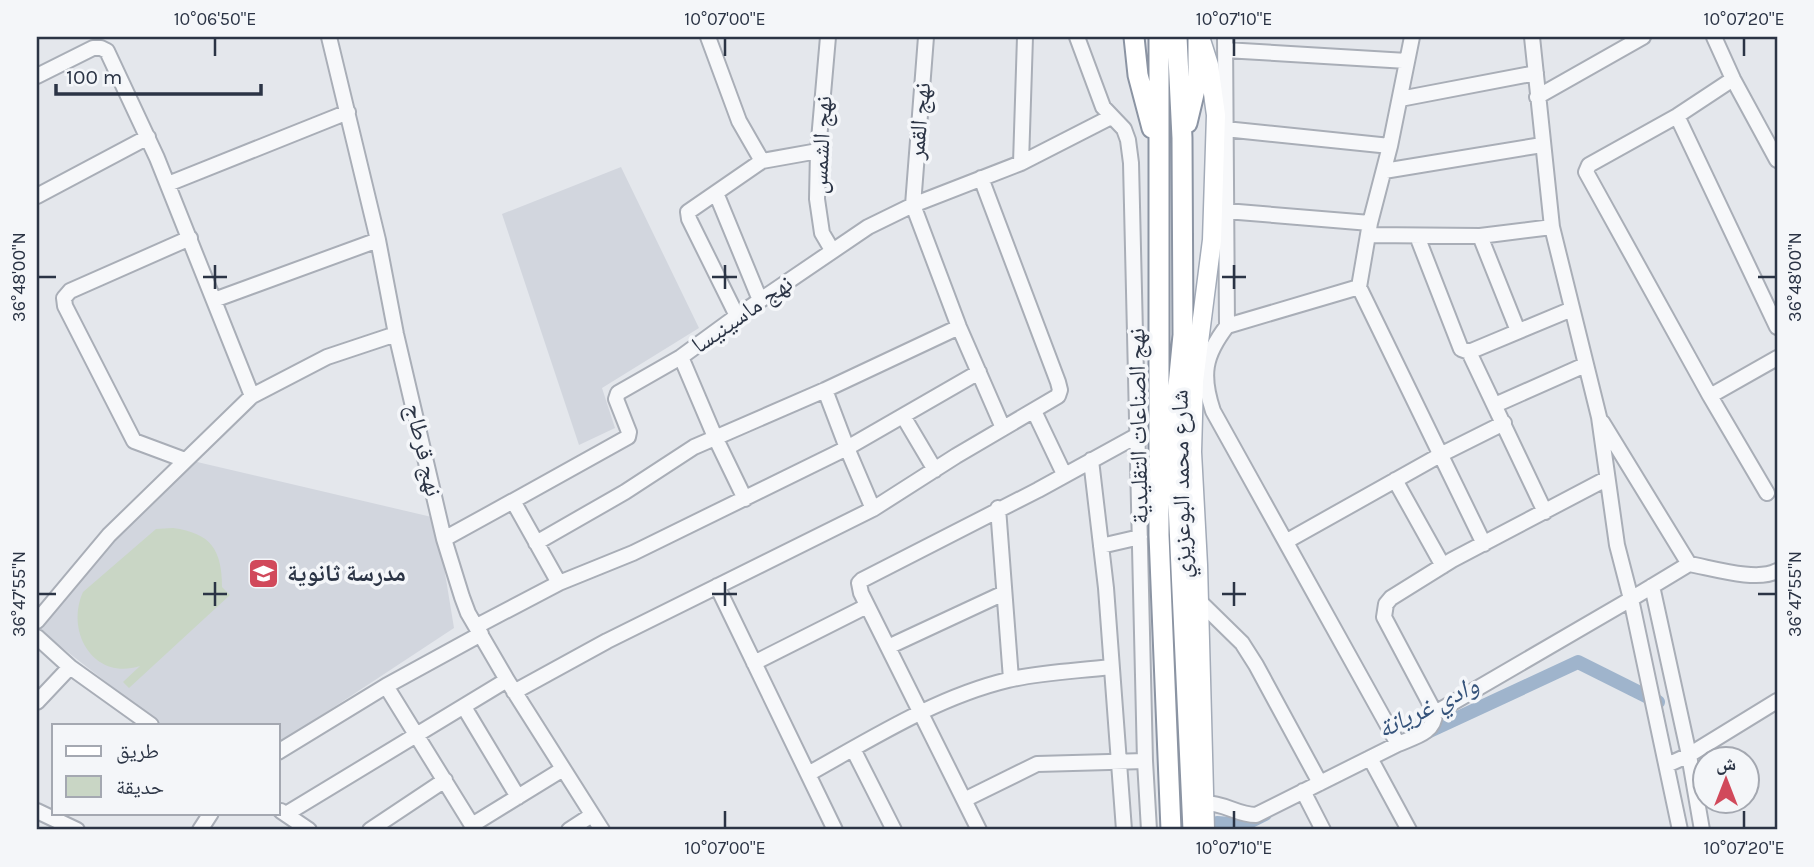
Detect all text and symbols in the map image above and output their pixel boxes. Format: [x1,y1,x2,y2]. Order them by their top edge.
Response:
text: 10°06'50"E [174,8,256,30]
text: 10°07'00"E [684,8,766,30]
text: 10°07'10"E [1196,8,1272,30]
text: 10°07'20"E [1703,8,1785,30]
scale bar [56,52,261,96]
text: 100 m [66,65,123,89]
street label: نهج القمر [902,81,937,162]
street label: نهج الشمس [804,95,839,195]
text: 36°48'00"N [8,232,30,322]
text: 36°48'00"N [1784,232,1806,322]
street label: نهج ماسينيسا [686,269,798,360]
street label: نهج الصناعات التقليدية [1122,328,1155,524]
street label: شارع محمد البوعزيزي [1165,389,1202,579]
street label: نهج قرطاج [399,401,448,499]
text: 36°47'55"N [8,551,30,637]
text: 36°47'55"N [1784,551,1806,637]
school or university icon: مدرسة ثانوية [247,556,281,590]
place label: مدرسة ثانوية [287,559,406,587]
water label: وادي غريانة [1372,669,1486,749]
legend [52,724,280,814]
text: طريق [116,739,159,764]
north arrow [1692,744,1762,814]
text: ش [1716,753,1736,775]
text: حديقة [116,775,164,799]
text: 10°07'00"E [684,837,766,859]
text: 10°07'10"E [1196,837,1272,859]
text: 10°07'20"E [1703,837,1785,859]

